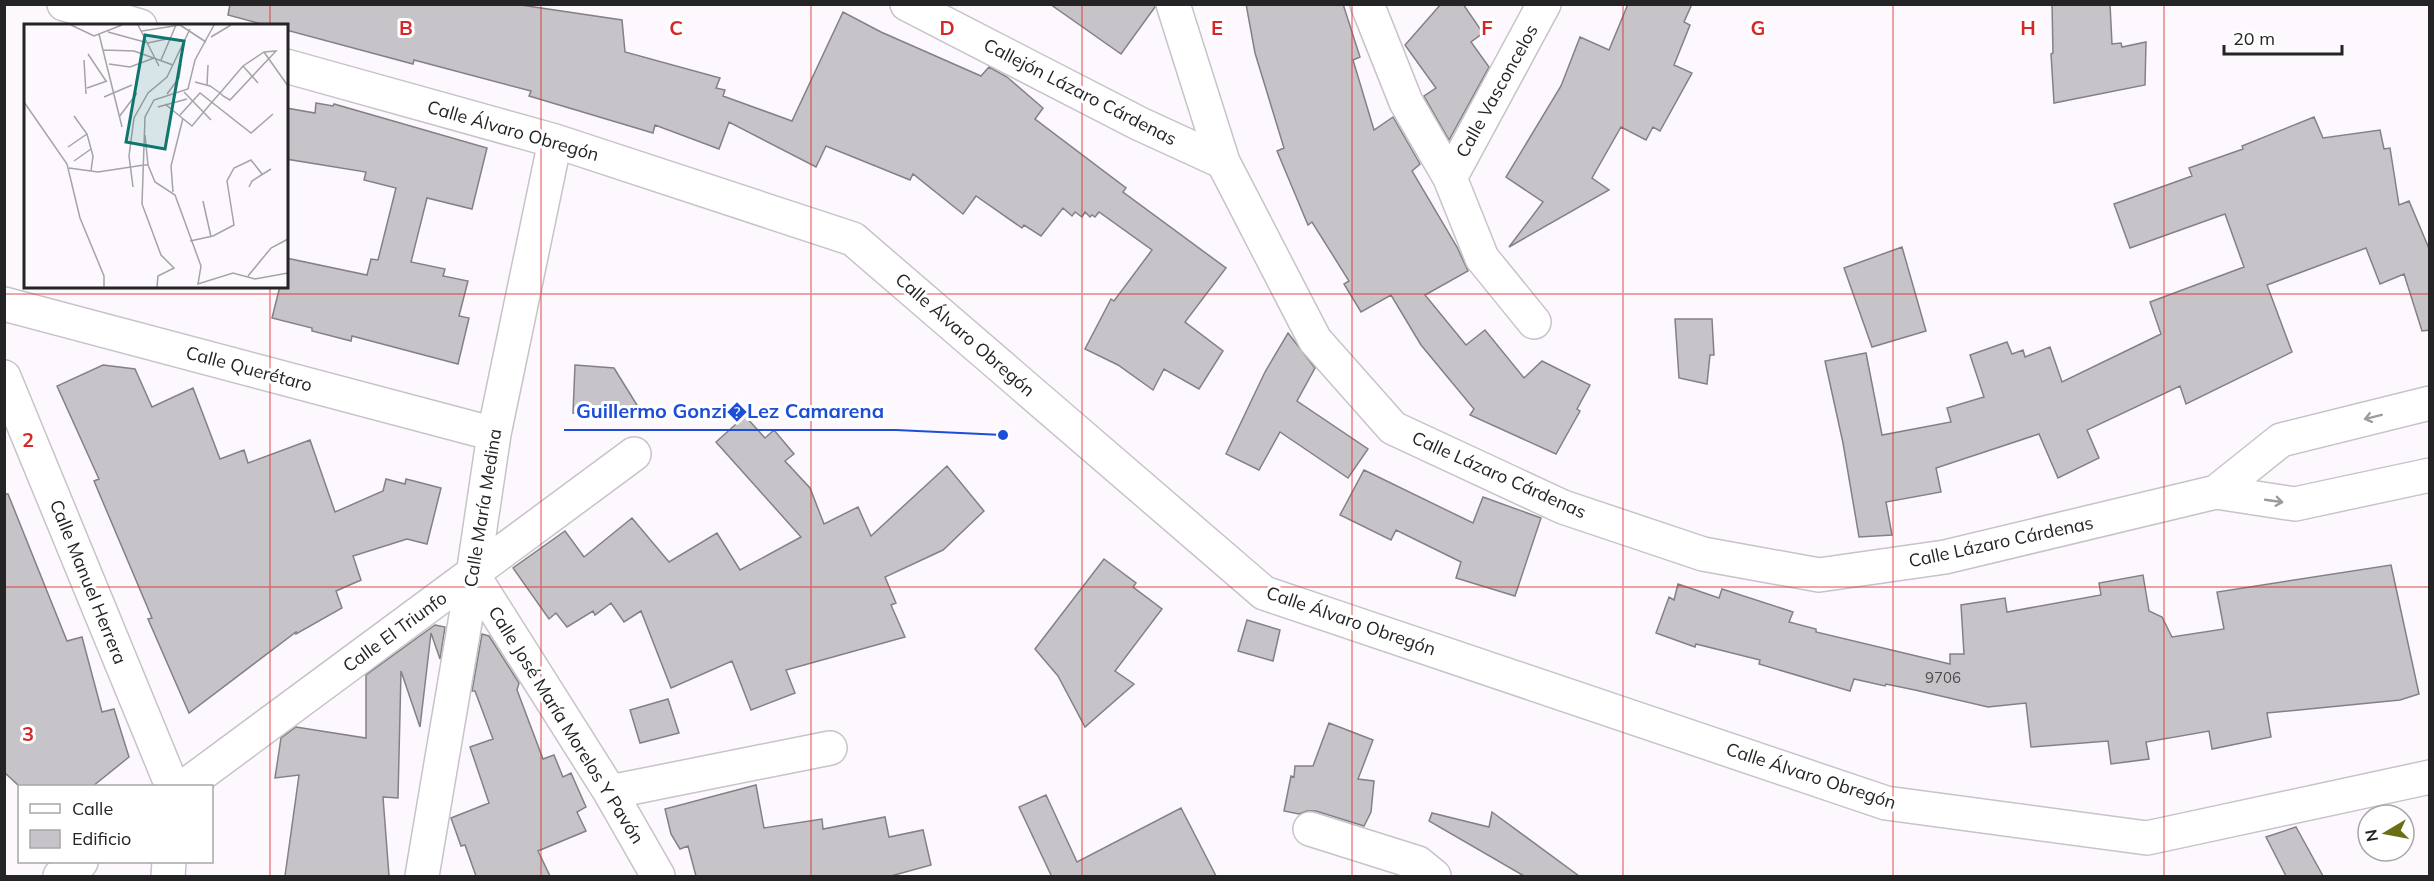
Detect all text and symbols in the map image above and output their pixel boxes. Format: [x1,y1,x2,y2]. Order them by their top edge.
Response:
text: B [399,15,413,40]
text: C [669,15,683,40]
text: D [939,15,955,40]
text: E [1211,15,1223,40]
text: F [1481,15,1493,40]
text: G [1751,15,1765,40]
text: H [2020,15,2036,40]
scale bar [2224,18,2342,56]
street label: Calle Vasconcelos [1450,20,1543,161]
inset map [24,24,288,288]
text: 20 m [2233,27,2275,50]
street label: Callejón Lázaro Cárdenas [980,33,1181,150]
street label: Calle Álvaro Obregón [425,95,602,166]
street label: Calle Álvaro Obregón [891,268,1040,402]
street label: Calle Querétaro [183,341,315,396]
callout: Guillermo Gonzi�Lez Camarena [564,392,896,430]
text: Guillermo Gonzi�Lez Camarena [576,398,884,423]
one-way arrow [2363,411,2382,423]
street label: Calle Lázaro Cárdenas [1408,426,1590,523]
text: 2 [22,427,34,452]
street label: Calle María Medina [459,427,506,589]
one-way arrow [2264,495,2284,506]
street label: Calle Manuel Herrera [45,496,132,667]
street label: Calle Lázaro Cárdenas [1906,511,2095,572]
street label: Calle Álvaro Obregón [1263,581,1439,660]
street label: Calle El Triunfo [338,586,451,677]
street label: Calle José María Morelos Y Pavón [484,602,649,848]
house number: 9706 [1925,668,1961,687]
text: 3 [22,721,34,746]
street label: Calle Álvaro Obregón [1723,737,1899,814]
legend [18,785,213,863]
text: Calle [72,797,113,820]
north arrow [2356,803,2416,863]
text: Edificio [72,827,131,850]
text: N [2360,828,2382,843]

